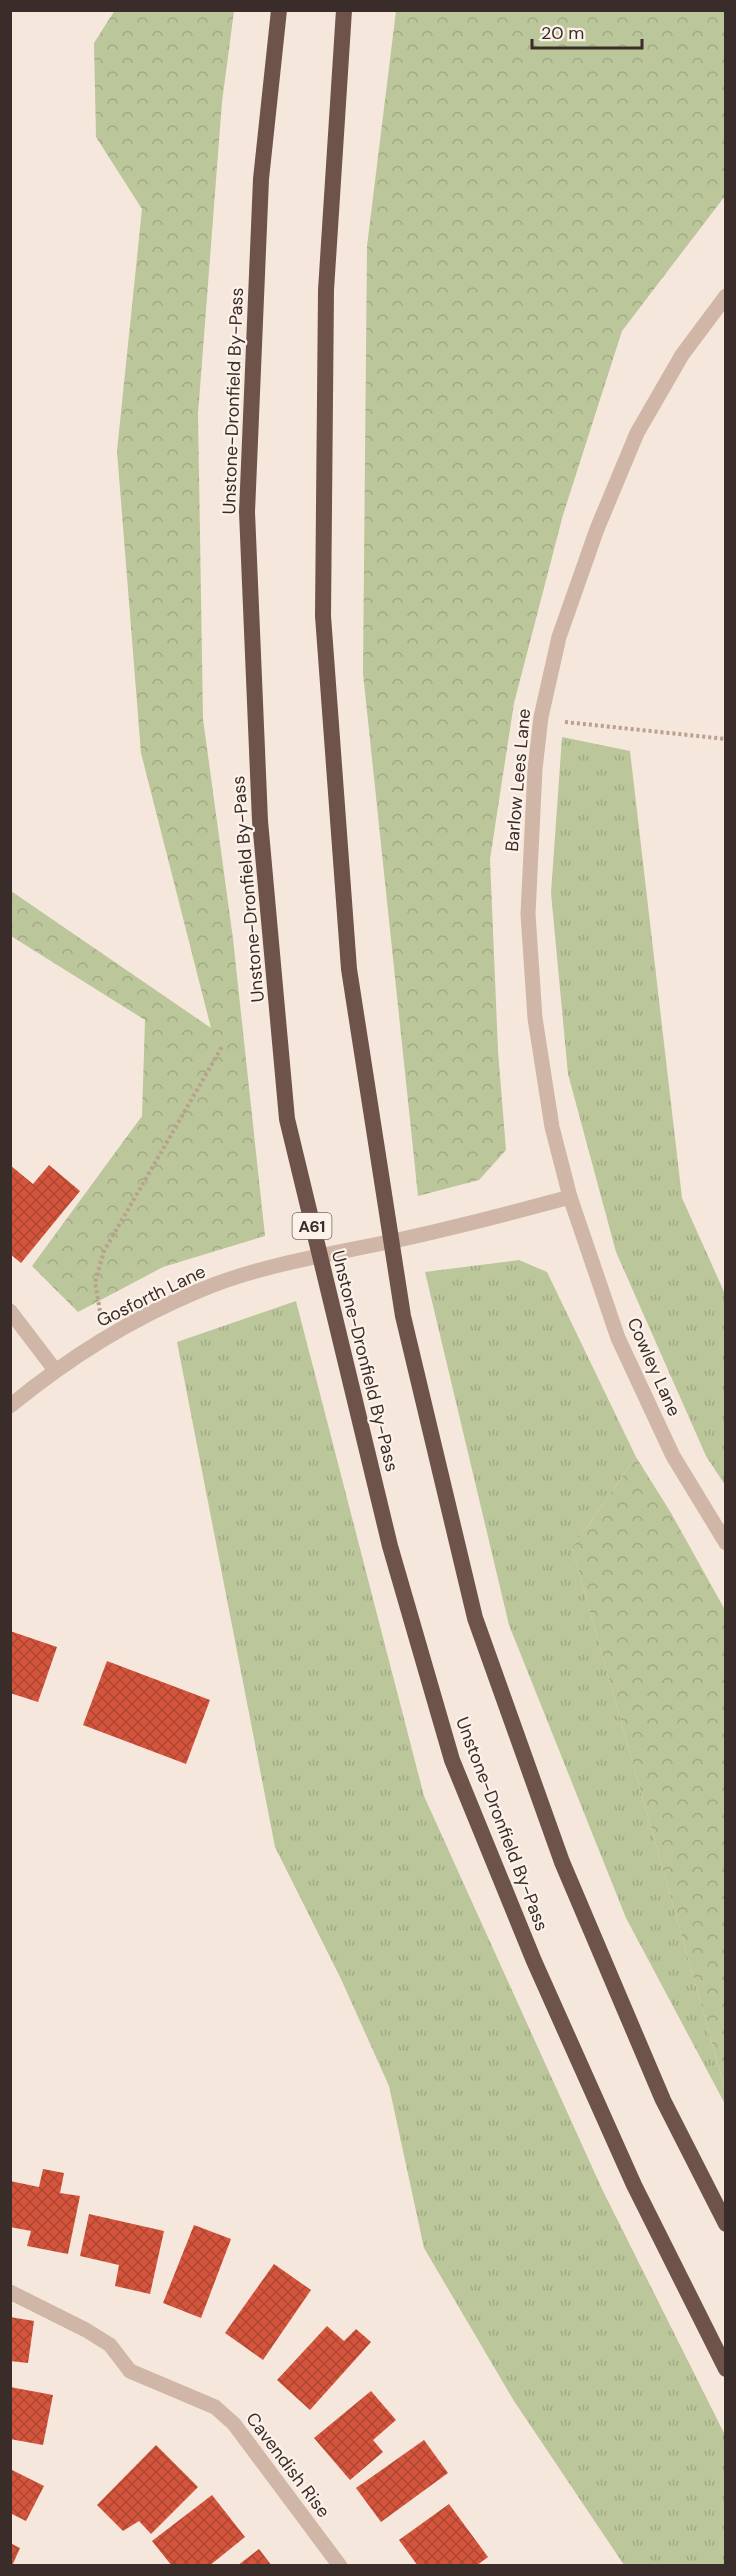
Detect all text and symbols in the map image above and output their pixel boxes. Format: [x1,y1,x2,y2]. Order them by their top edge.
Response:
scale bar [532,12,642,50]
text: 20 m [541,21,584,45]
street label: Unstone-Dronfield By-Pass [217,287,249,515]
street label: Barlow Lees Lane [500,708,536,852]
street label: Unstone-Dronfield By-Pass [226,775,270,1003]
road number: A61 [292,1213,332,1239]
street label: Unstone-Dronfield By-Pass [326,1248,404,1474]
street label: Gosforth Lane [92,1259,210,1333]
street label: Cowley Lane [622,1314,686,1420]
street label: Unstone-Dronfield By-Pass [450,1714,554,1934]
street label: Cavendish Rise [241,2407,335,2523]

